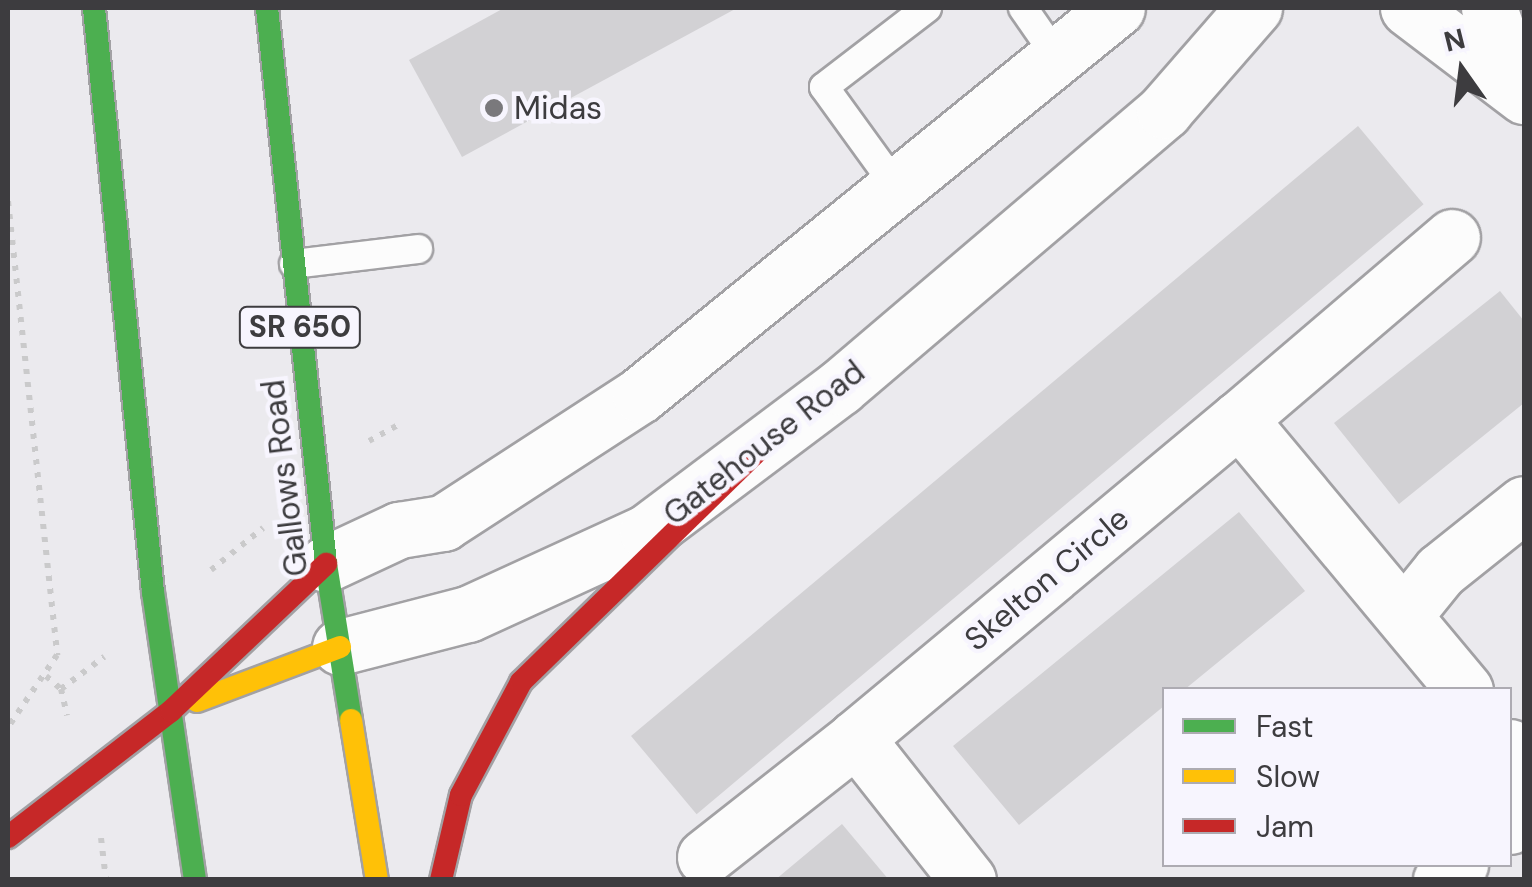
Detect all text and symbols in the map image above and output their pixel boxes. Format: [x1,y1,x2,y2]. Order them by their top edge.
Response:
north arrow [1412,20,1512,120]
text: N [1440,20,1469,61]
place label: Midas [514,89,602,127]
marker: Midas [483,97,505,119]
road number: SR 650 [238,302,362,352]
street label: Gatehouse Road [656,353,872,533]
street label: Gallows Road [254,378,316,578]
street label: Skelton Circle [957,499,1137,659]
legend [1162,687,1512,867]
text: Fast [1256,707,1314,746]
text: Slow [1256,757,1320,796]
text: Jam [1256,807,1314,846]

